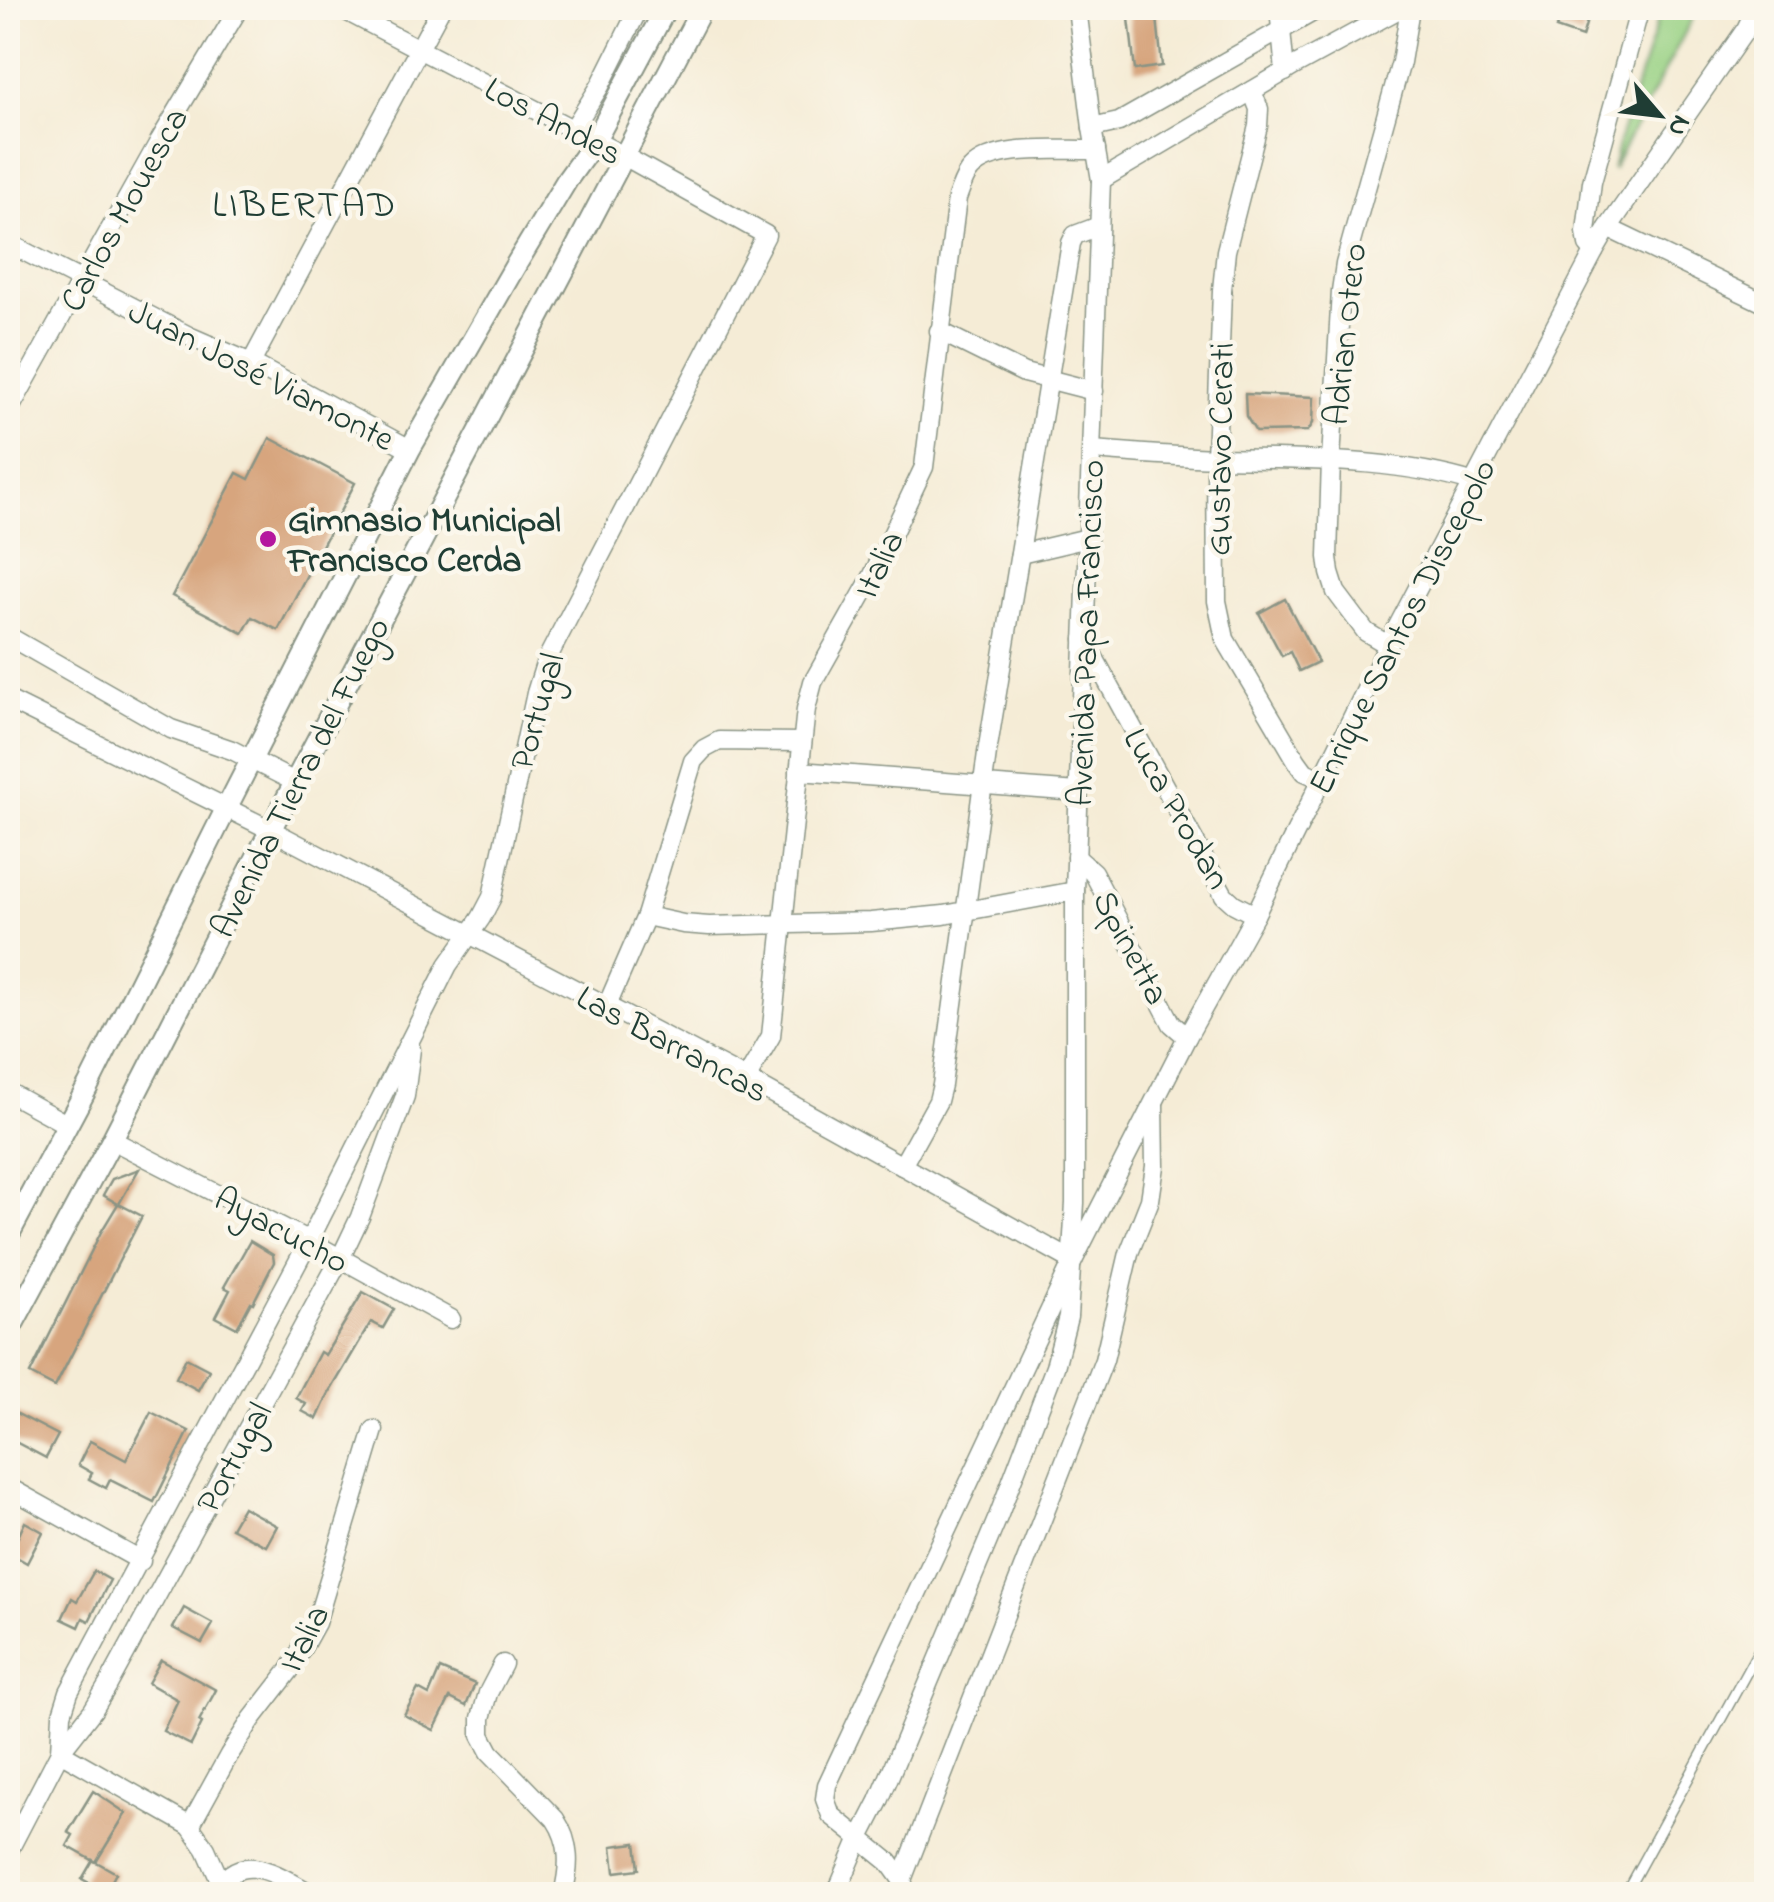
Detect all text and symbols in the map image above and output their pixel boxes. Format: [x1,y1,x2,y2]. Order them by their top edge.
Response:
street label: Los Andes [474,65,630,181]
north arrow [1609,65,1709,165]
street label: Carlos Mouesca [49,99,203,322]
text: N [1655,107,1701,143]
district label: LIBERTAD [212,179,398,235]
street label: Adrian Otero [1313,241,1382,428]
street label: Juan José Viamonte [118,288,403,466]
street label: Gustavo Cerati [1195,342,1250,556]
street label: Enrique Santos Discepolo [1297,451,1511,804]
street label: Avenida Papa Francisco [1057,459,1120,807]
place label: Gimnasio Municipal Francisco Cerda [286,497,561,588]
street label: Italia [843,523,919,608]
marker: Gimnasio Municipal Francisco Cerda [257,528,279,550]
street label: Avenida Tierra del Fuego [199,609,405,948]
street label: Portugal [498,648,580,776]
street label: Luca Prodan [1108,719,1242,900]
street label: Spinetta [1077,882,1180,1015]
street label: Las Barrancas [566,974,776,1118]
street label: Ayacucho [204,1175,357,1289]
street label: Portugal [185,1394,287,1523]
street label: Italia [268,1597,345,1682]

